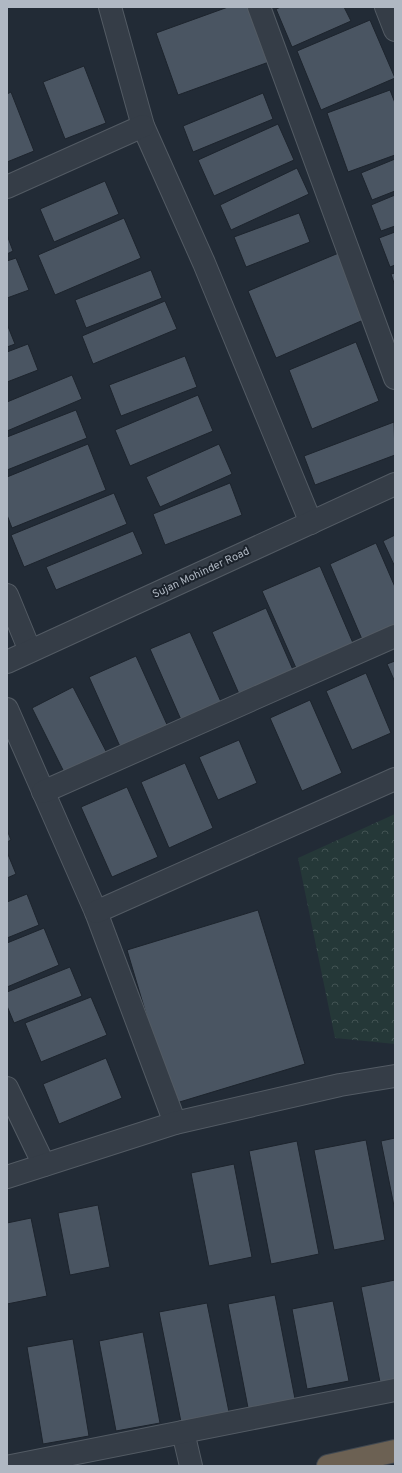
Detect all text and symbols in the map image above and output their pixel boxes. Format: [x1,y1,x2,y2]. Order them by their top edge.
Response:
street label: Sujan Mohinder Road [150,544,252,602]

